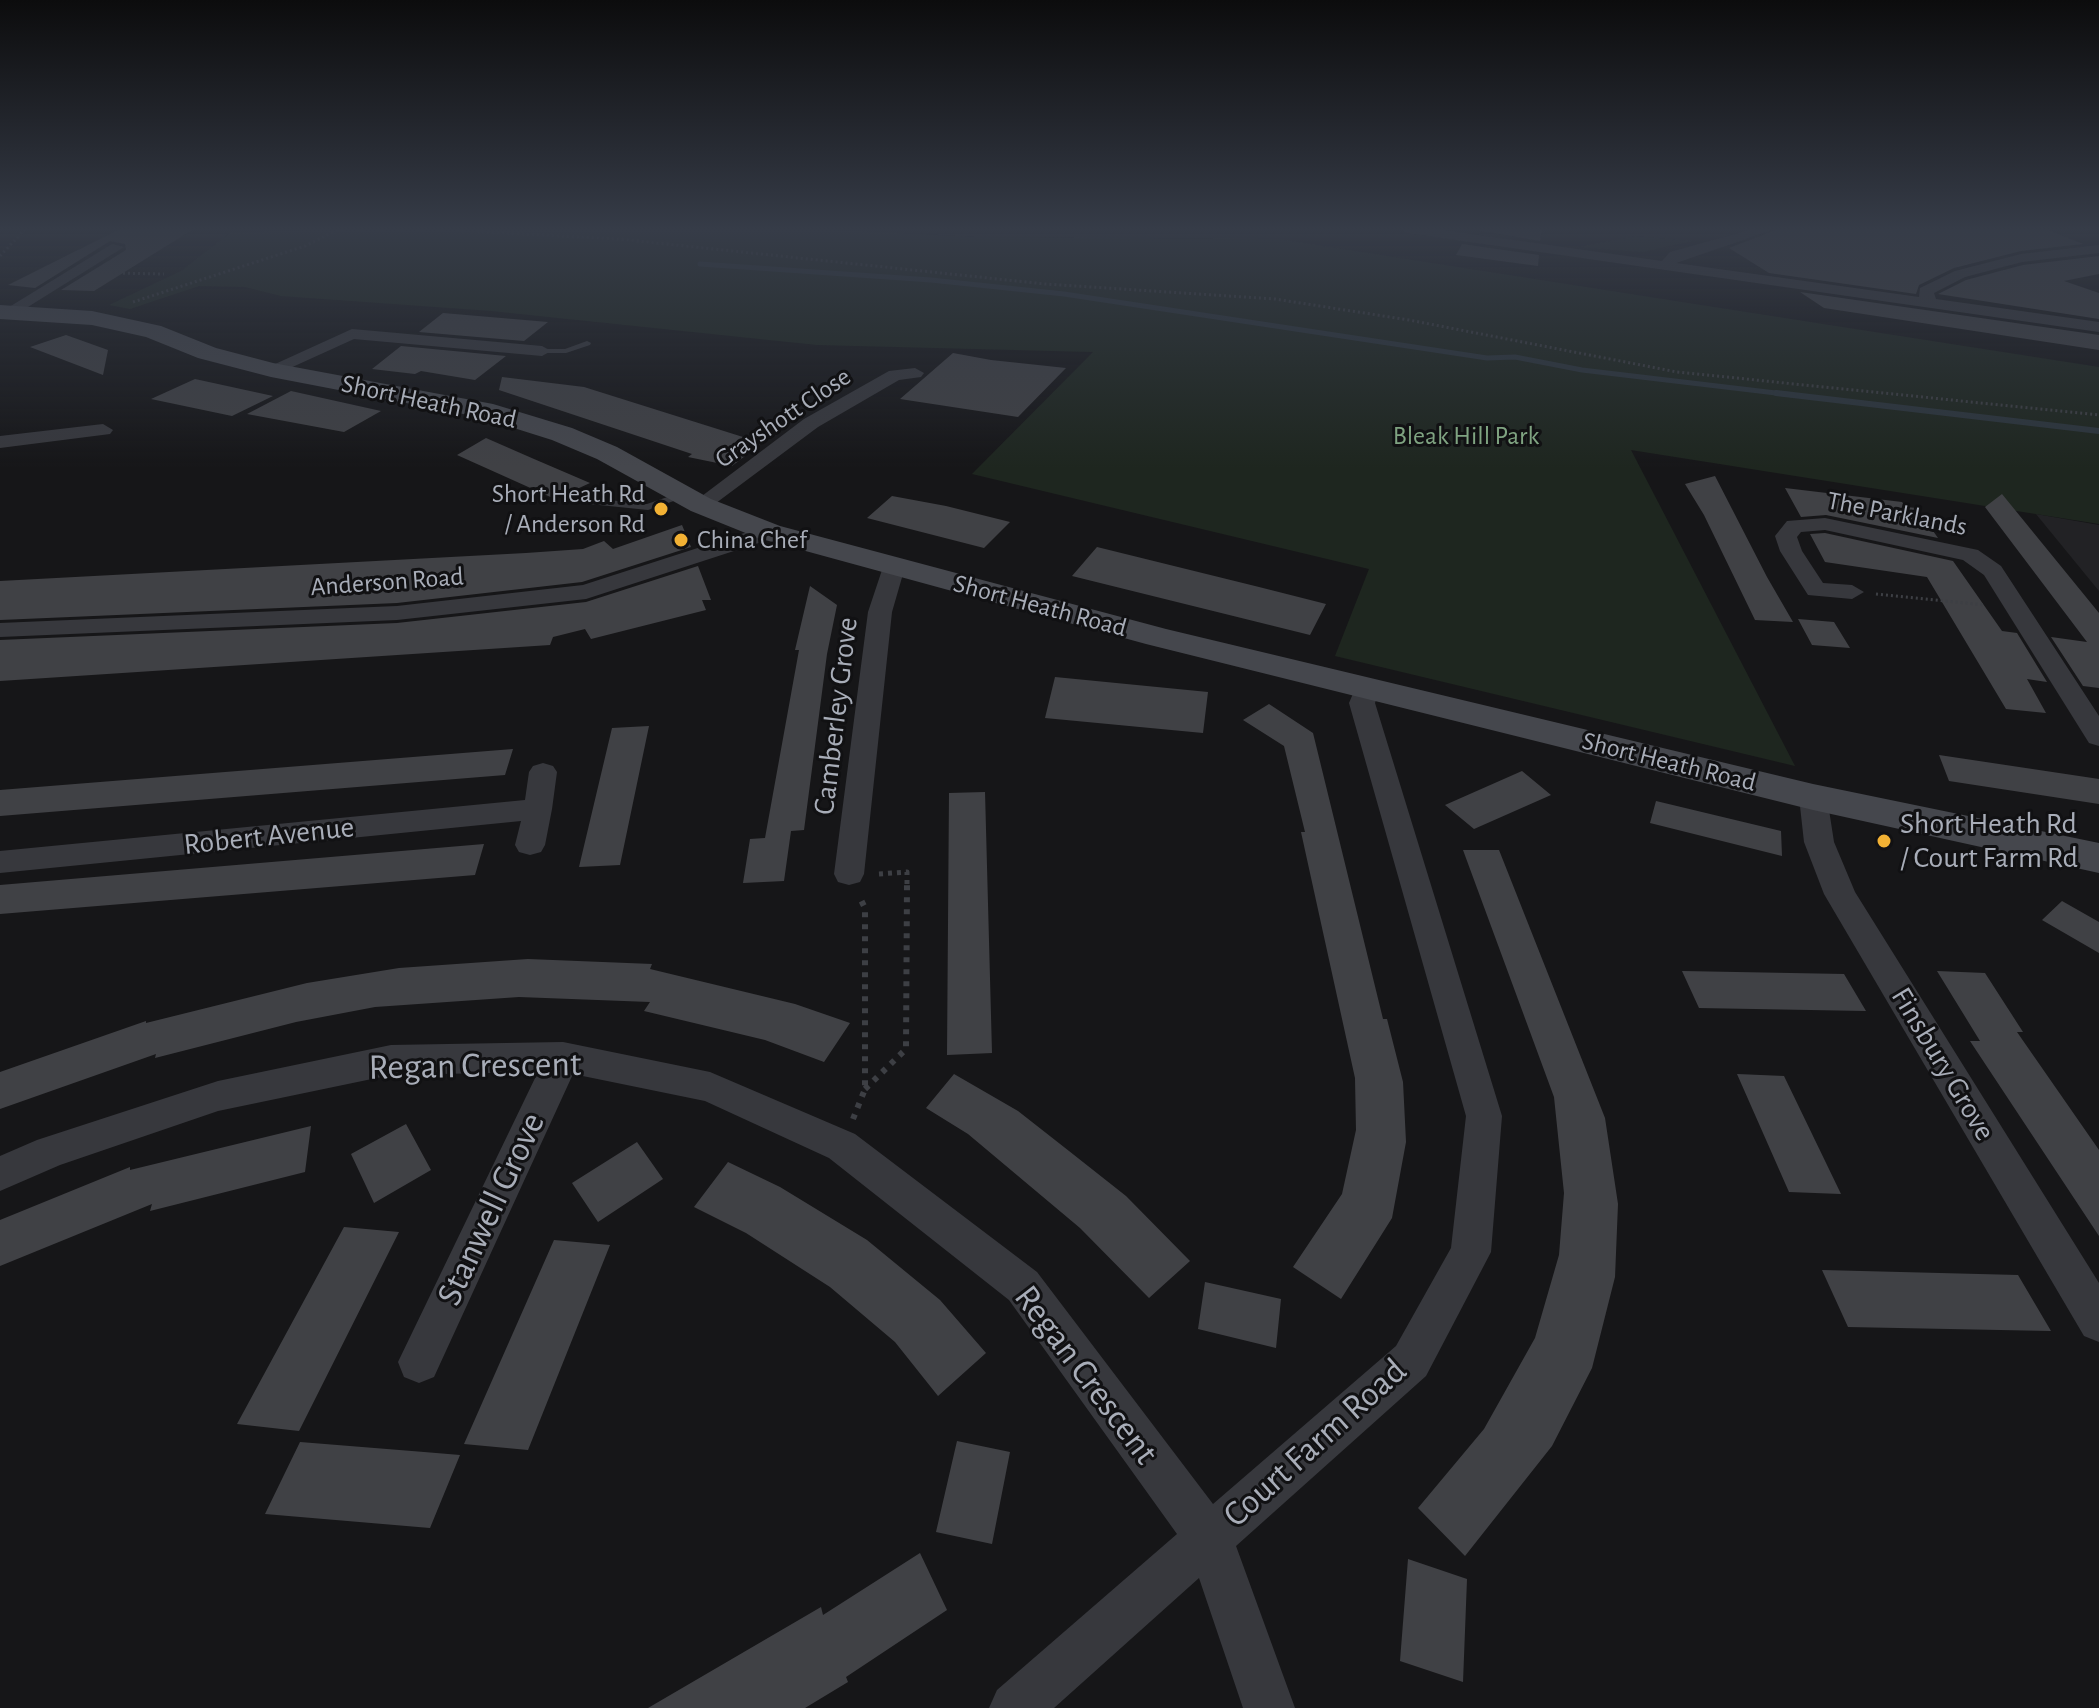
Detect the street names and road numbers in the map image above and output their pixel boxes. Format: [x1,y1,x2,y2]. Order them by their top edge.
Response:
street label: Grayshott Close [709,361,857,475]
street label: Short Heath Road [339,368,519,436]
street label: The Parklands [1824,485,1970,543]
street label: Anderson Road [309,561,465,603]
street label: Short Heath Road [950,568,1130,644]
street label: Camberley Grove [806,615,866,817]
street label: Short Heath Road [1579,725,1759,799]
street label: Robert Avenue [182,809,356,863]
street label: Finsbury Grove [1883,981,2003,1147]
street label: Regan Crescent [368,1043,582,1089]
street label: Stanwell Grove [428,1106,554,1312]
street label: Regan Crescent [1005,1277,1167,1473]
street label: Court Farm Road [1215,1349,1415,1537]

